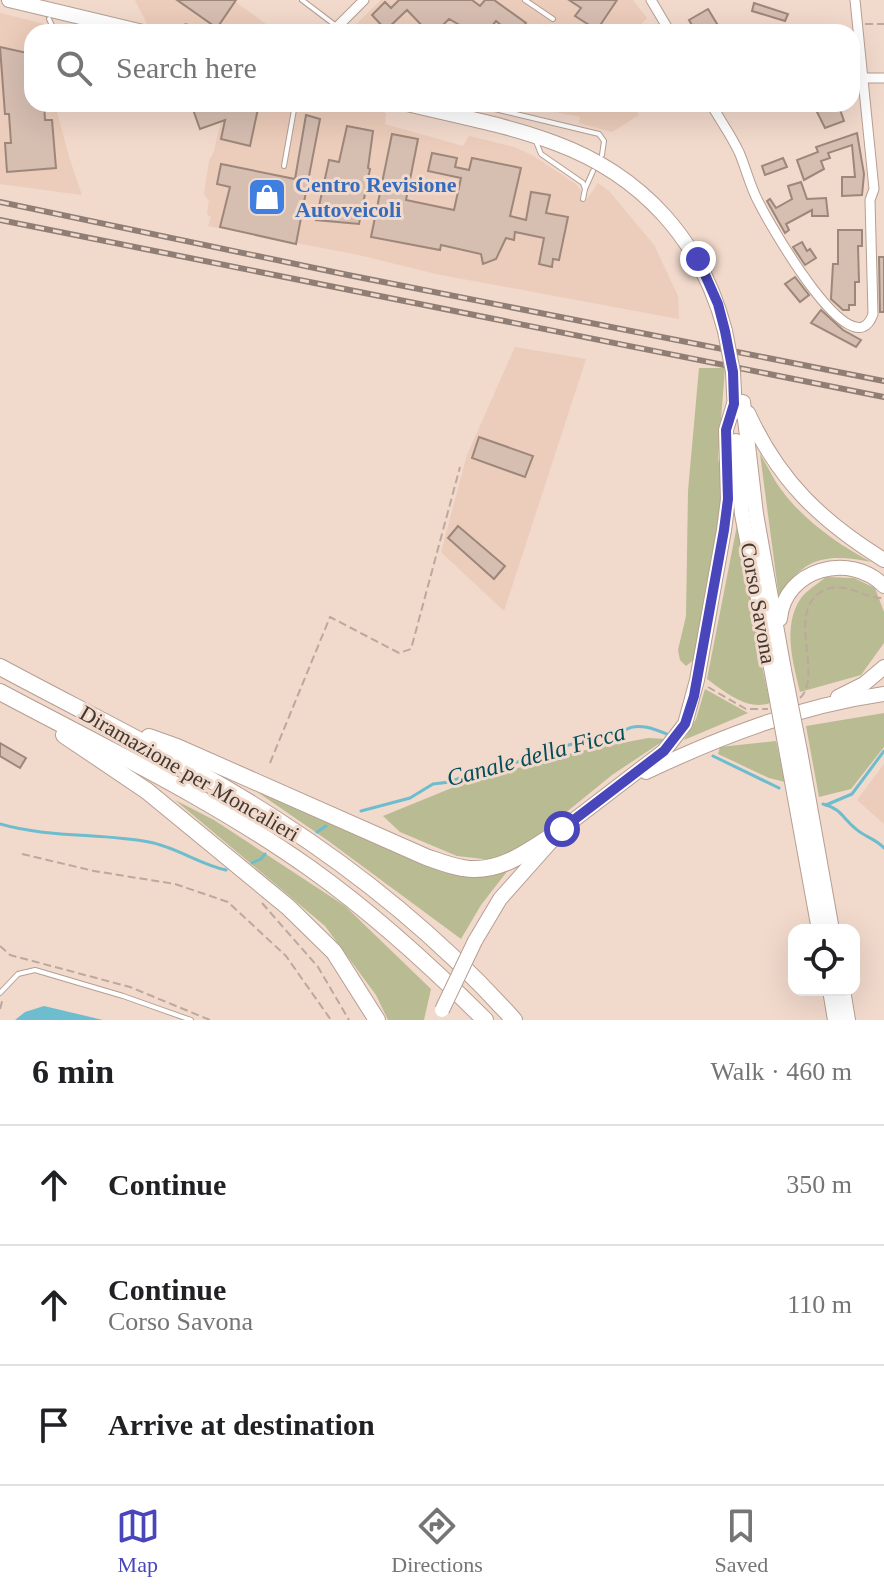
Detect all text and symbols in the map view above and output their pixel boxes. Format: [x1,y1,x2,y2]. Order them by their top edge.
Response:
search box [24,24,860,112]
icon: search [52,46,96,90]
text: Search here [116,51,257,84]
place label: Centro Revisione Autoveicoli [295,172,457,222]
shop icon: Centro Revisione Autoveicoli [246,176,288,218]
route end [680,241,716,277]
street label: Corso Savona [736,540,782,666]
street label: Diramazione per Moncalieri [76,700,304,847]
water label: Canale della Ficca [444,719,628,791]
route start [544,811,580,847]
map controls [788,924,860,996]
button: locate [788,924,860,996]
text: 6 min [32,1053,114,1090]
text: Walk · 460 m [710,1057,852,1086]
icon: ahead [32,1163,76,1207]
text: Continue [108,1168,226,1201]
text: 350 m [786,1170,852,1199]
text: Continue [108,1273,226,1306]
icon: ahead [32,1283,76,1327]
text: 110 m [787,1290,852,1319]
text: Corso Savona [108,1307,253,1336]
icon: arrive [32,1403,76,1447]
text: Arrive at destination [108,1408,375,1441]
tab: Map [116,1504,160,1578]
tab: Directions [391,1504,483,1578]
tab: Saved [714,1504,768,1578]

